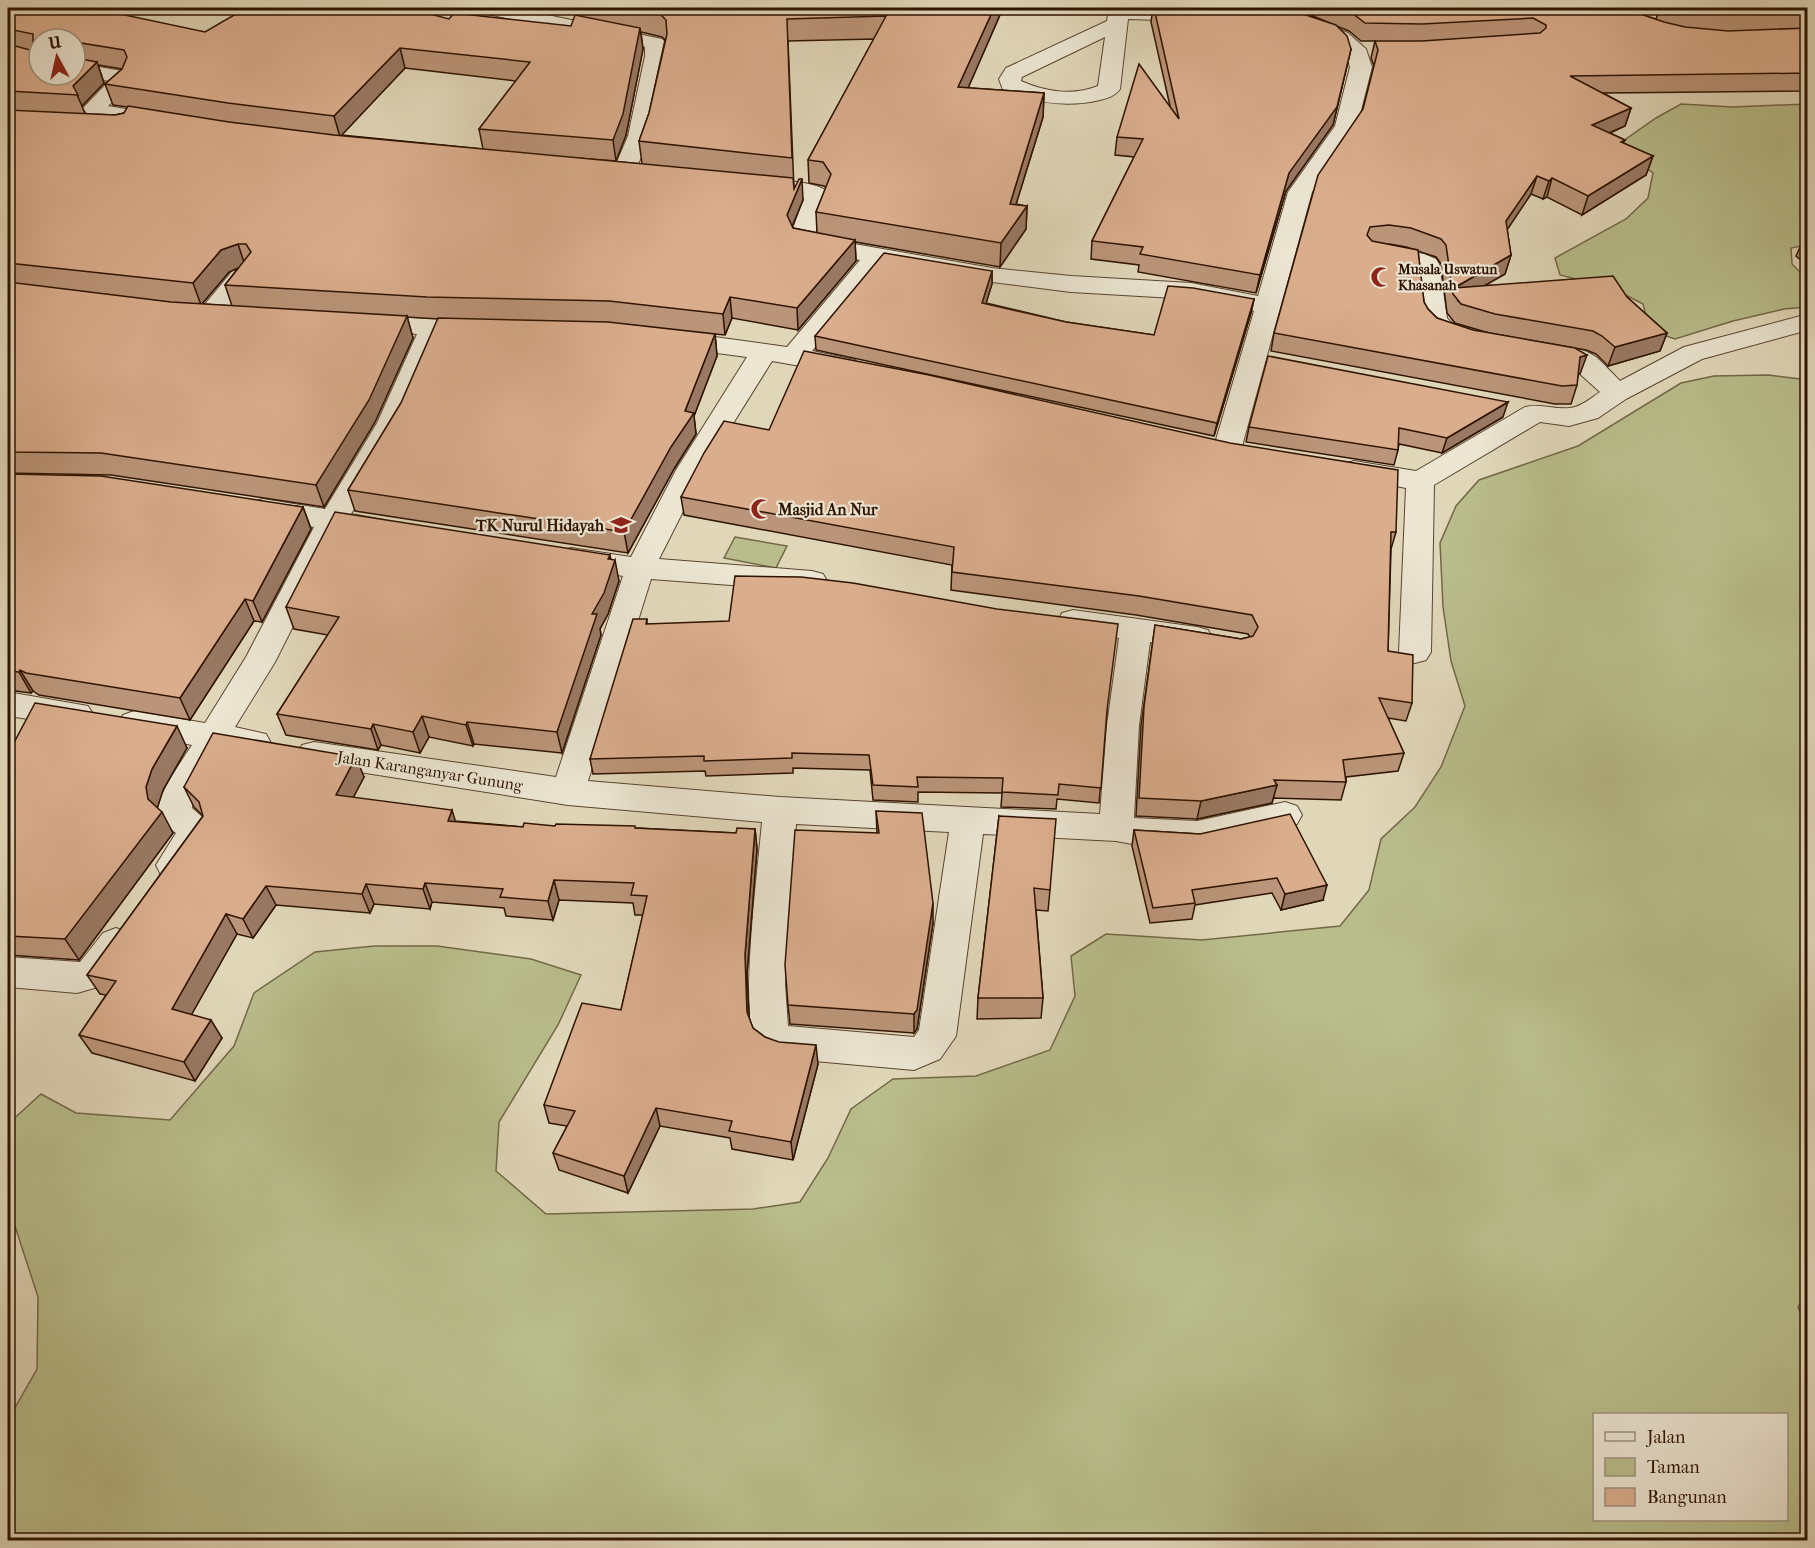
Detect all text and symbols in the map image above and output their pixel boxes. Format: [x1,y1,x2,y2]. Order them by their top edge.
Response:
north arrow [27,27,87,87]
text: U [47,32,63,53]
place label: Musala Uswatun Khasanah [1397,261,1498,294]
mosque icon: Musala Uswatun Khasanah [1369,265,1393,289]
mosque icon: Masjid An Nur [749,497,773,521]
place label: Masjid An Nur [777,500,879,519]
school or university icon: TK Nurul Hidayah [609,513,633,537]
place label: TK Nurul Hidayah [475,516,605,536]
street label: Jalan Karanganyar Gunung [334,747,524,795]
legend [1593,1413,1788,1521]
text: Jalan [1645,1427,1686,1448]
text: Taman [1647,1457,1700,1478]
text: Bangunan [1647,1487,1727,1508]

